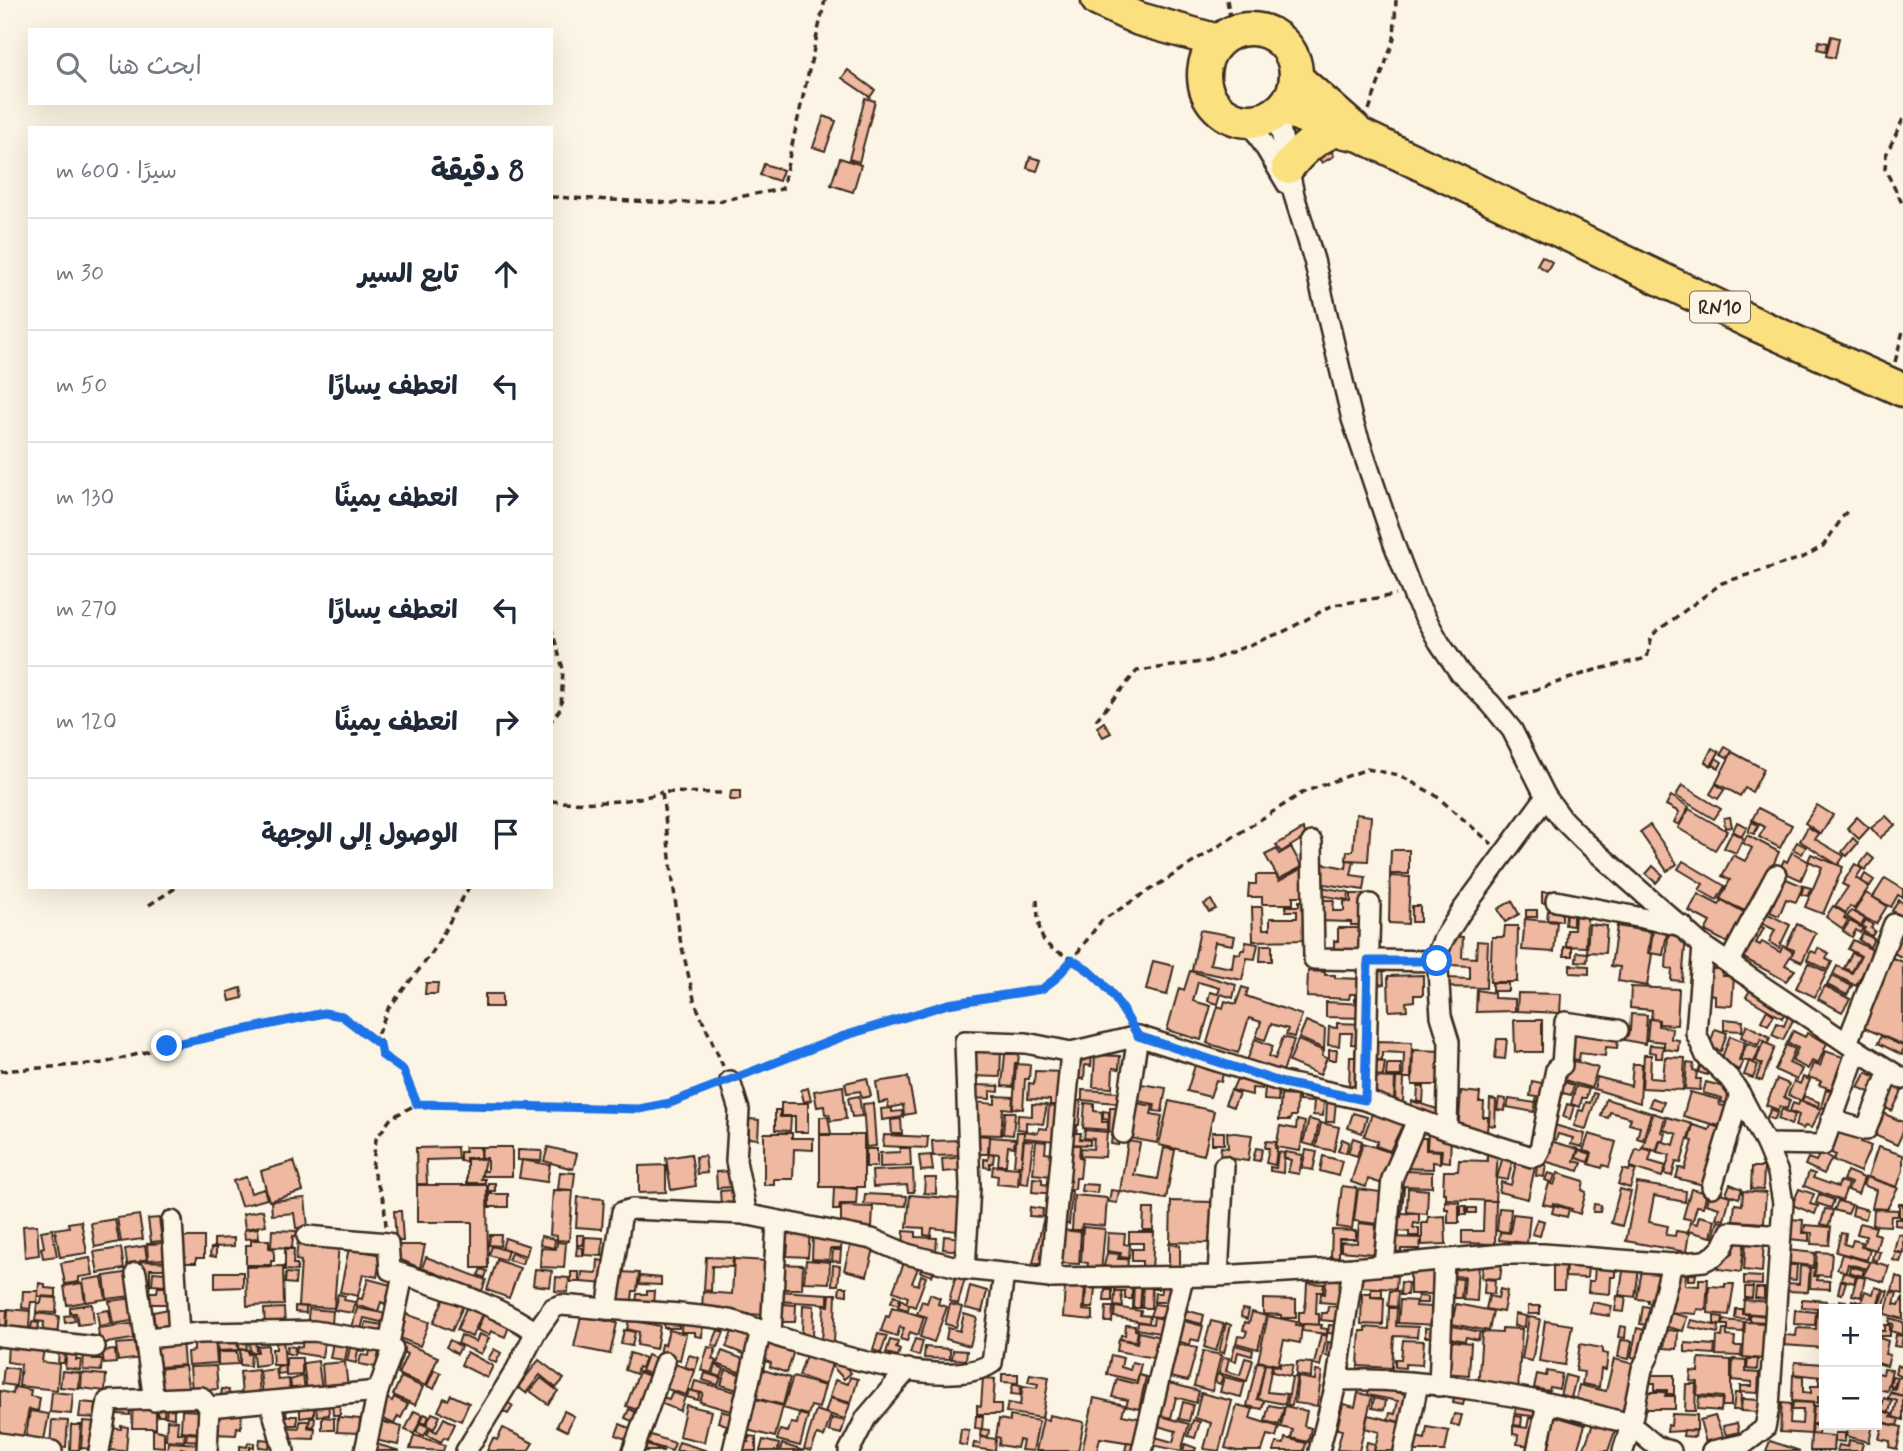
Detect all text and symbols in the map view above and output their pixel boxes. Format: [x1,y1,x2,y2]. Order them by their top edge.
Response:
search box [28,28,553,105]
icon: search [52,48,90,86]
text: ابحث هنا [108,50,202,84]
text: 8 دقيقة [431,152,525,191]
text: سيرًا · 600 m [56,157,177,187]
icon: ahead [487,255,525,293]
text: تابع السير [358,258,458,292]
text: 30 m [56,259,104,289]
road number: RN10 [1690,292,1750,322]
icon: left [487,367,525,405]
text: انعطف يسارًا [328,370,458,404]
text: 50 m [56,371,108,401]
icon: right [487,479,525,517]
text: انعطف يمينًا [335,482,458,516]
text: 130 m [56,483,114,513]
icon: left [487,591,525,629]
text: انعطف يسارًا [328,594,458,628]
text: 270 m [56,595,117,625]
icon: right [487,703,525,741]
text: انعطف يمينًا [335,706,458,740]
text: 120 m [56,707,117,737]
icon: arrive [487,815,525,853]
text: الوصول إلى الوجهة [261,818,458,852]
route start [1421,945,1452,976]
route end [151,1030,182,1061]
map controls [1819,1304,1882,1430]
button: + [1819,1304,1882,1367]
button: − [1819,1367,1882,1430]

